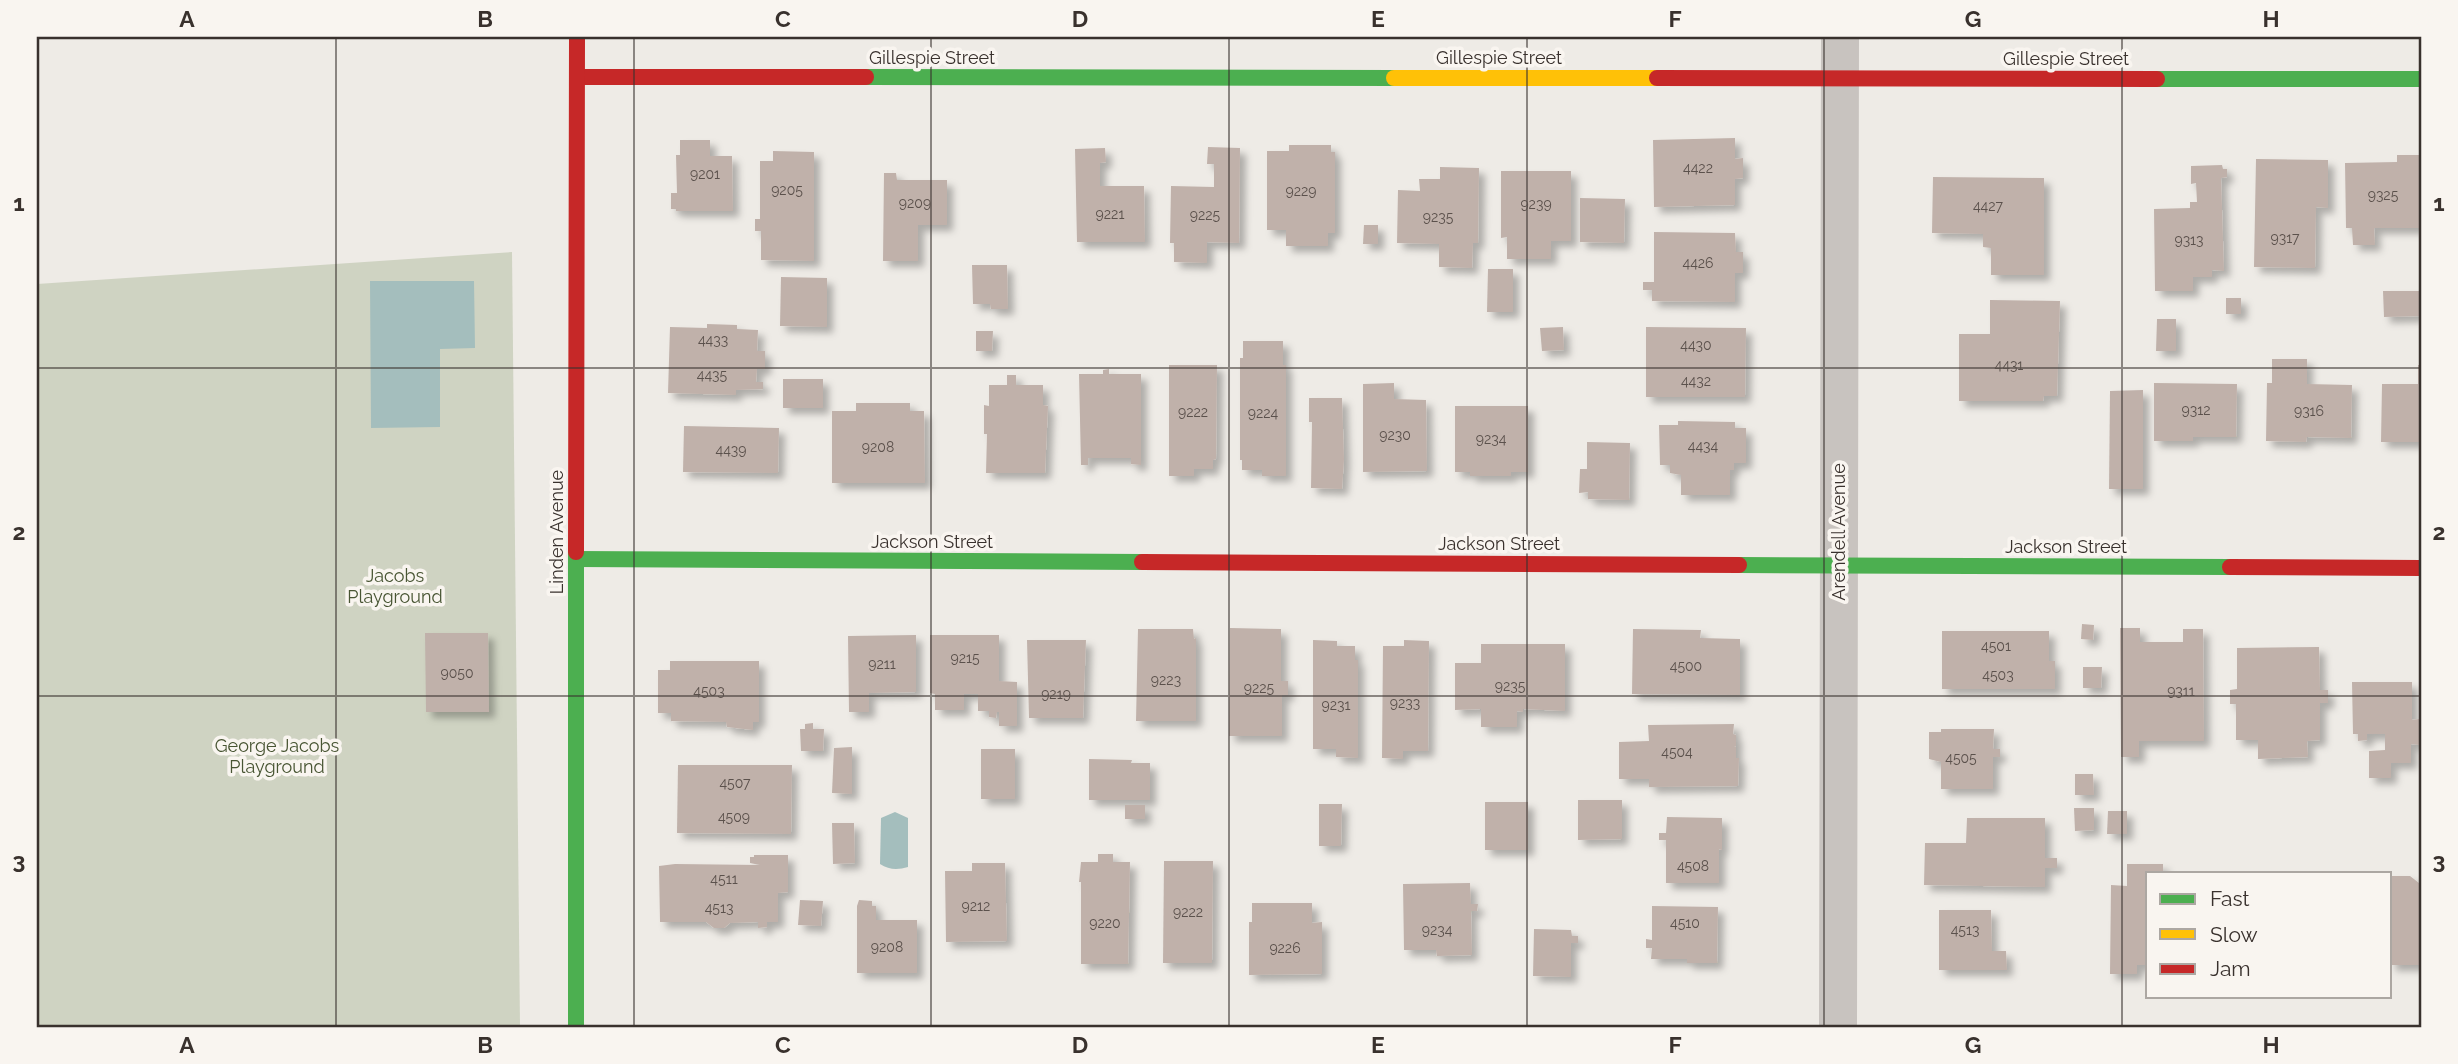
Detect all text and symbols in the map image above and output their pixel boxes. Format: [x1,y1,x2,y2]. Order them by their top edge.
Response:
text: A [179,5,195,32]
text: B [477,5,493,32]
text: C [775,5,791,32]
text: D [1072,5,1088,32]
text: E [1371,5,1385,32]
text: F [1668,5,1682,32]
text: G [1965,5,1981,32]
text: H [2262,5,2280,32]
street label: Gillespie Street [869,47,995,68]
street label: Gillespie Street [1436,47,1562,68]
street label: Gillespie Street [2003,48,2129,69]
house number: 4422 [1683,160,1713,176]
house number: 9201 [690,166,720,182]
house number: 9205 [771,182,803,198]
house number: 9229 [1286,183,1317,199]
house number: 9325 [2368,187,2399,203]
text: 1 [13,189,25,216]
text: 1 [2433,189,2445,216]
house number: 9209 [899,195,931,211]
house number: 9239 [1520,196,1552,212]
house number: 4427 [1973,198,2004,214]
house number: 9221 [1096,206,1124,222]
house number: 9225 [1190,207,1221,223]
house number: 9235 [1423,209,1454,225]
house number: 9317 [2270,230,2300,246]
house number: 9313 [2174,232,2204,248]
house number: 4426 [1682,255,1714,271]
house number: 4433 [698,332,728,348]
house number: 4430 [1680,337,1712,353]
house number: 4431 [1995,357,2023,373]
house number: 4435 [697,367,728,383]
house number: 4432 [1681,373,1711,389]
house number: 9312 [2182,402,2210,418]
house number: 9316 [2294,403,2324,419]
house number: 9222 [1178,404,1208,420]
house number: 9224 [1248,405,1279,421]
house number: 9230 [1379,427,1411,443]
house number: 9234 [1476,431,1507,447]
house number: 4434 [1688,438,1719,454]
house number: 9208 [862,439,894,455]
house number: 4439 [716,442,746,458]
street label: Arendell Avenue [1828,463,1849,601]
street label: Linden Avenue [546,469,567,594]
text: 2 [13,518,25,545]
text: 2 [2433,518,2445,545]
street label: Jackson Street [871,531,993,552]
street label: Jackson Street [1438,533,1560,554]
street label: Jackson Street [2005,536,2127,557]
park label: Jacobs Playground [347,565,443,607]
house number: 4501 [1981,638,2011,654]
house number: 9215 [950,650,980,666]
house number: 9211 [868,656,896,672]
house number: 4500 [1670,658,1702,674]
house number: 9050 [441,665,473,681]
house number: 4503 [1982,667,2014,683]
house number: 9223 [1151,672,1181,688]
house number: 9235 [1495,678,1526,694]
house number: 9225 [1244,680,1275,696]
house number: 4503 [693,683,725,699]
house number: 9311 [2167,683,2195,699]
house number: 9219 [1041,686,1071,702]
house number: 9233 [1390,695,1420,711]
house number: 9231 [1322,697,1350,713]
park label: George Jacobs Playground [215,735,340,777]
house number: 4504 [1661,744,1693,760]
house number: 4505 [1945,750,1977,766]
house number: 4507 [719,775,751,791]
house number: 4509 [718,809,750,825]
text: 3 [13,847,25,874]
text: 3 [2433,847,2445,874]
house number: 4508 [1677,858,1709,874]
house number: 4511 [710,871,738,887]
legend [2146,872,2392,998]
text: Fast [2210,886,2250,911]
house number: 9212 [962,898,990,914]
house number: 4513 [705,900,733,916]
house number: 9222 [1173,904,1203,920]
house number: 9220 [1089,915,1121,931]
house number: 4510 [1670,915,1700,931]
house number: 9234 [1422,922,1453,938]
house number: 4513 [1951,922,1979,938]
text: Slow [2210,922,2258,947]
house number: 9208 [871,939,903,955]
house number: 9226 [1269,940,1301,956]
text: Jam [2210,956,2251,981]
text: A [179,1031,195,1058]
text: B [477,1031,493,1058]
text: C [775,1031,791,1058]
text: D [1072,1031,1088,1058]
text: E [1371,1031,1385,1058]
text: F [1668,1031,1682,1058]
text: G [1965,1031,1981,1058]
text: H [2262,1031,2280,1058]

